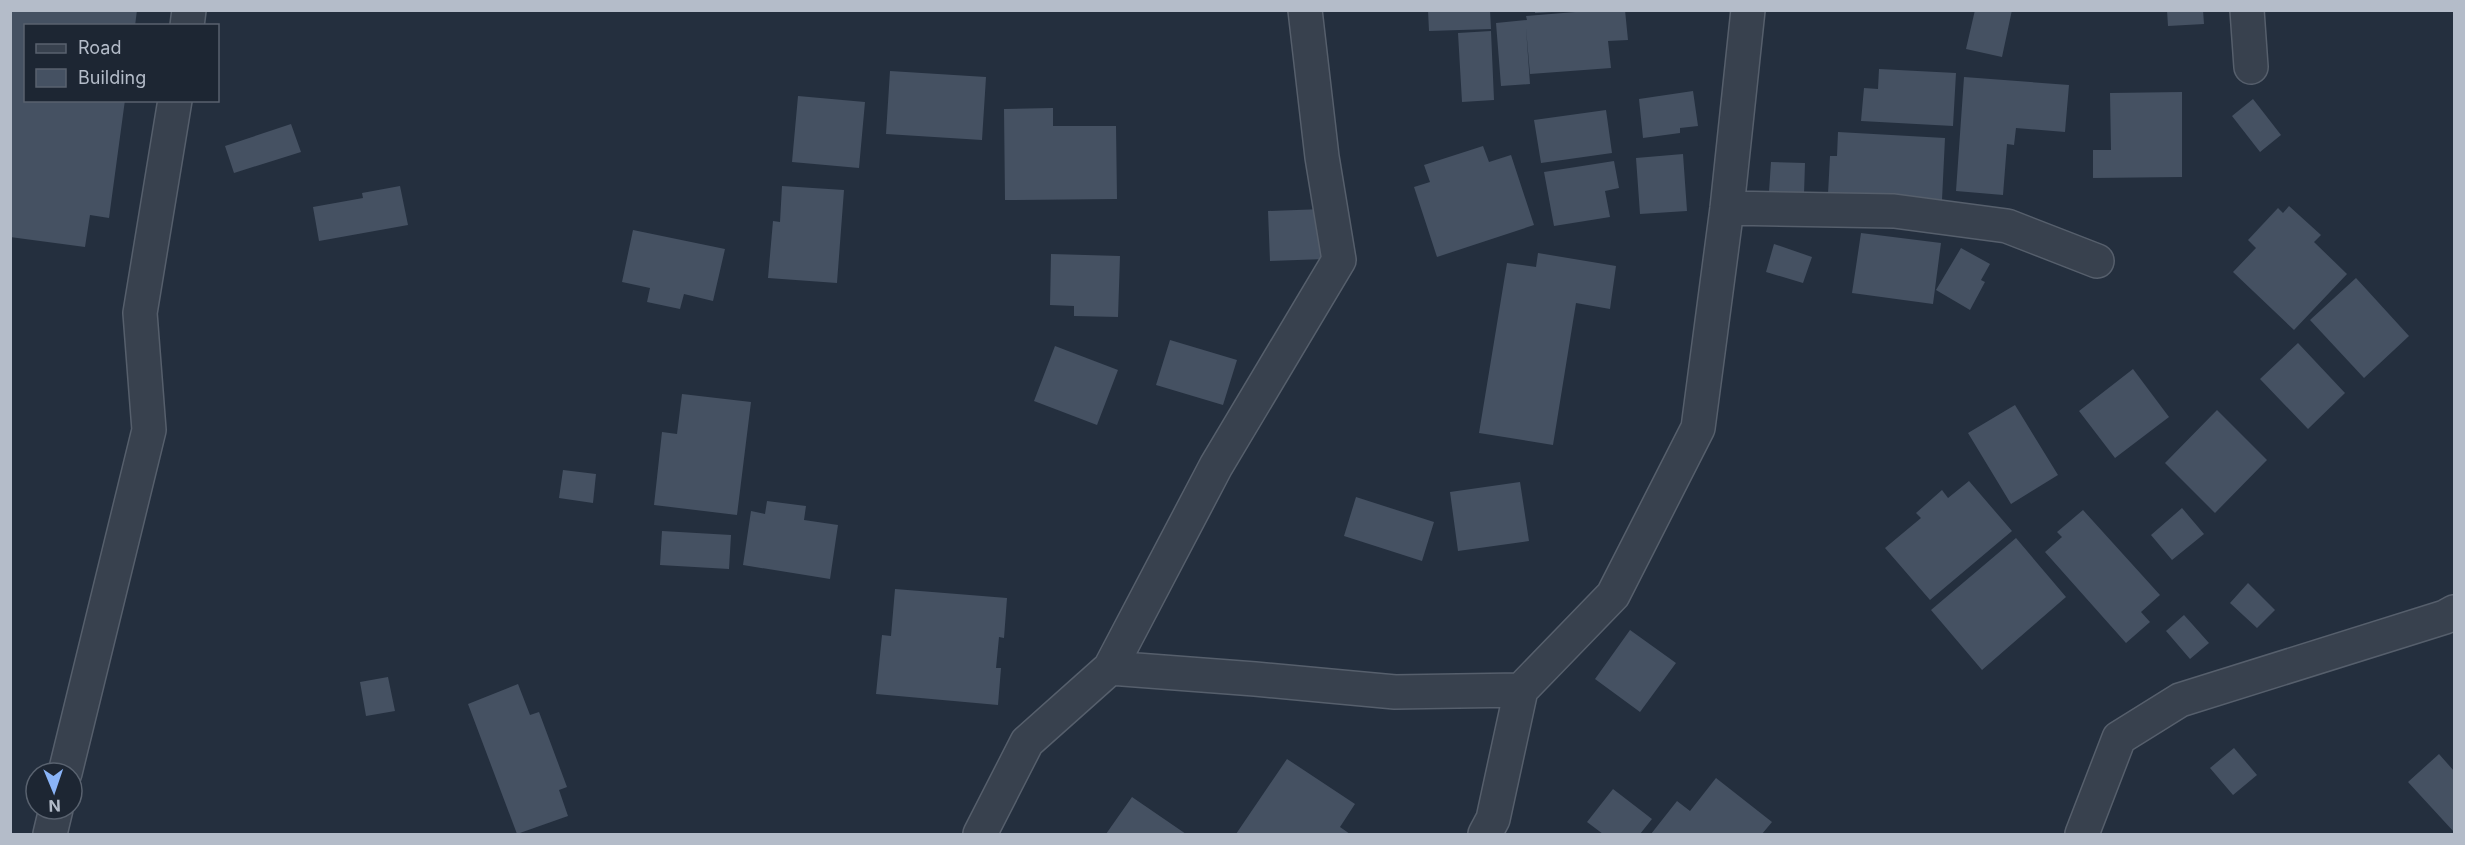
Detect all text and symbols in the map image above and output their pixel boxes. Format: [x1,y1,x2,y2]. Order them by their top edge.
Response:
legend [24,24,219,102]
text: Road [78,37,121,58]
text: Building [78,67,146,88]
north arrow [24,761,84,821]
text: N [48,796,61,816]

